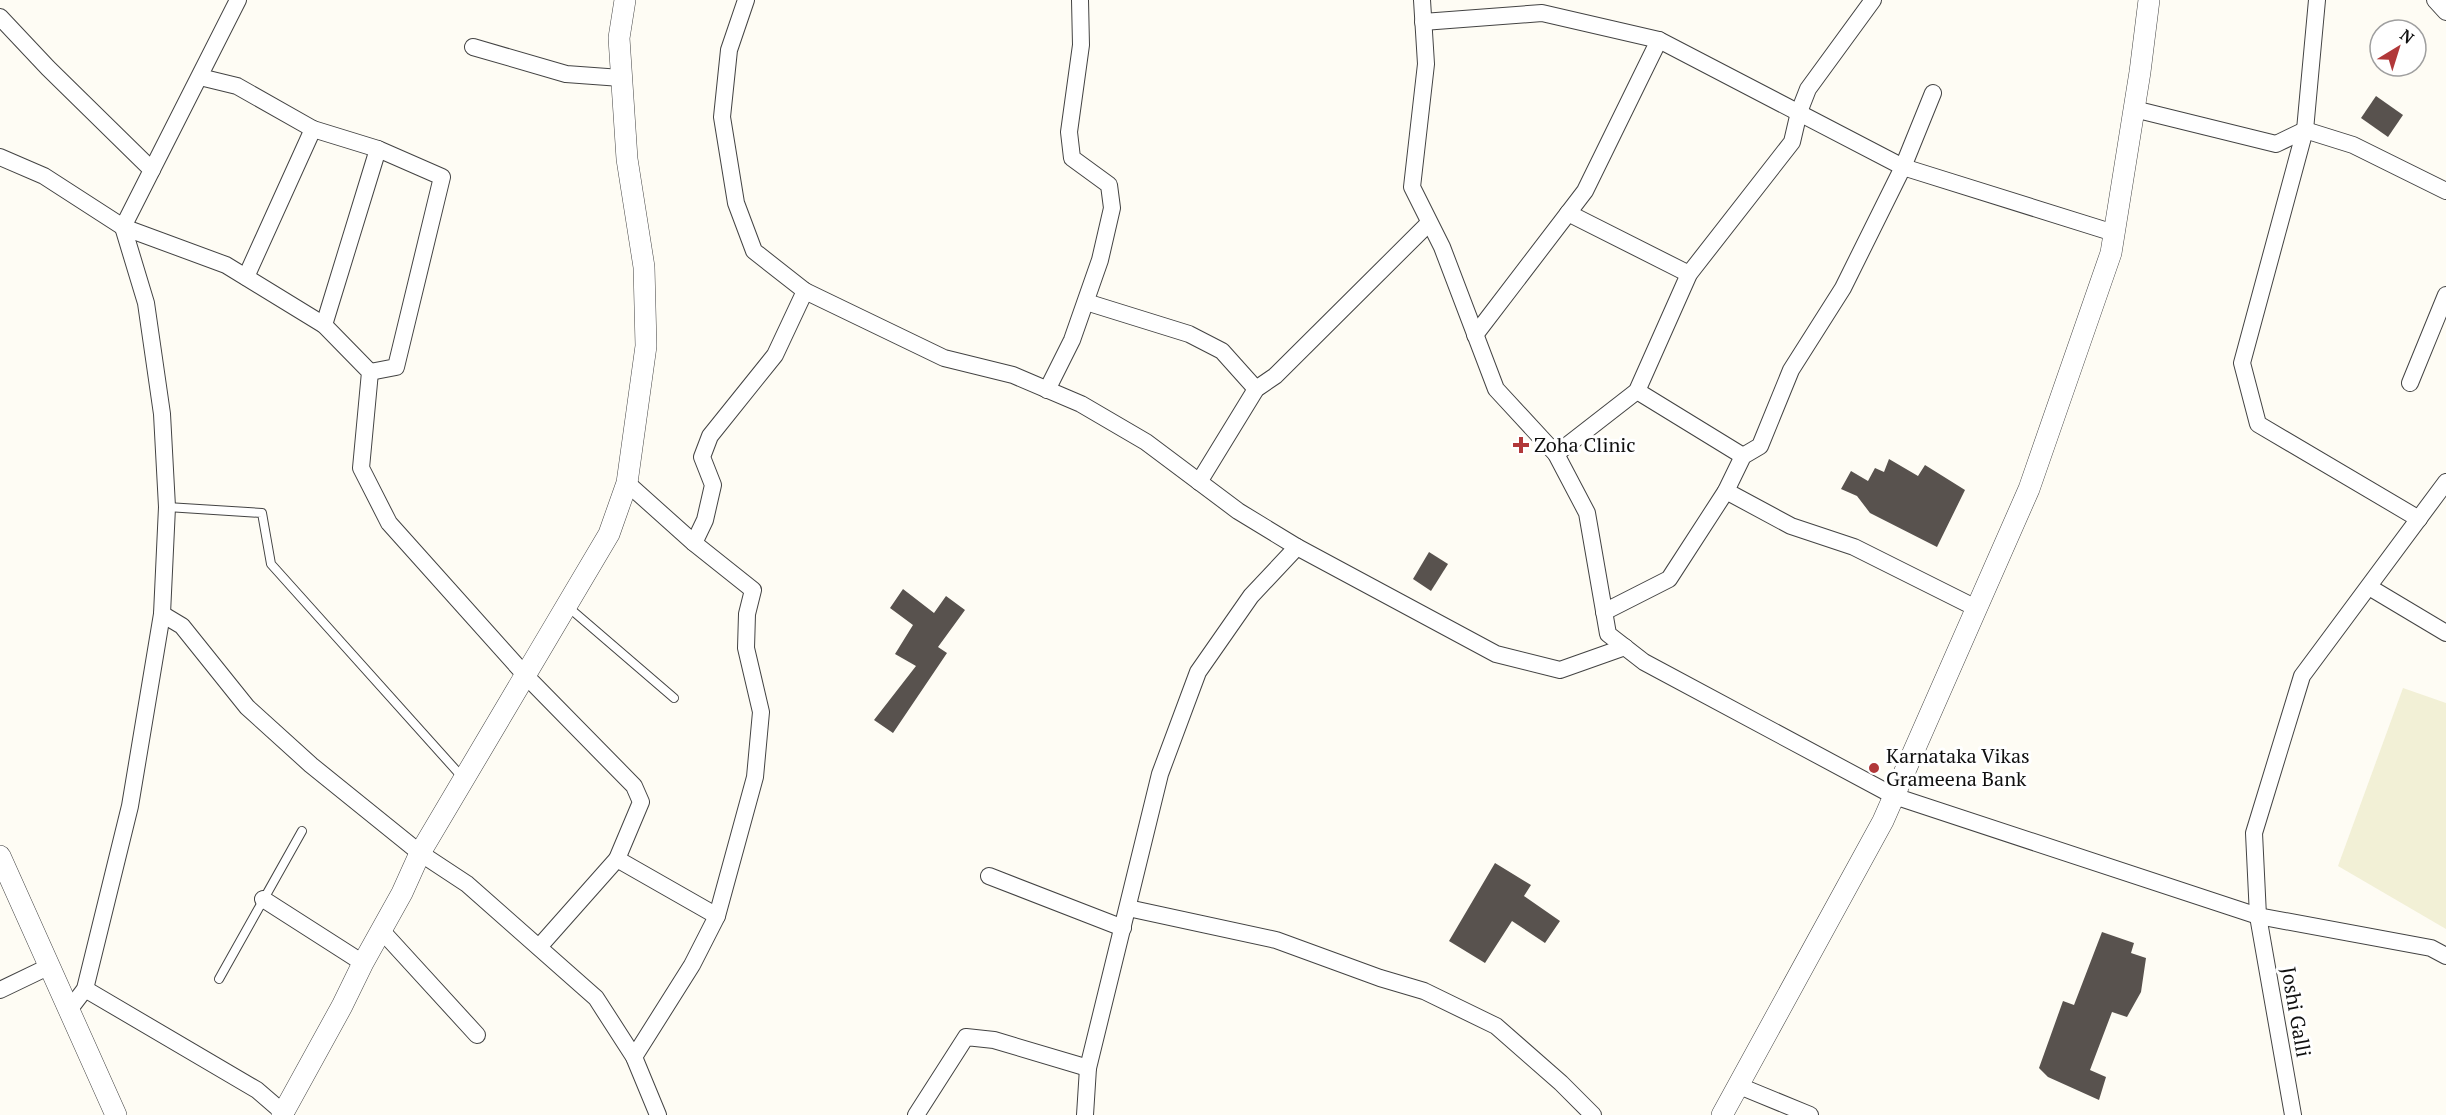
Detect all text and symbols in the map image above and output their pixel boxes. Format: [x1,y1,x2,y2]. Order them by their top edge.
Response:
north arrow [2368,18,2428,78]
text: N [2396,24,2419,49]
place label: Zoha Clinic [1534,431,1636,458]
marker: Zoha Clinic [1512,436,1530,454]
place label: Karnataka Vikas Grameena Bank [1886,742,2030,792]
marker: Karnataka Vikas Grameena Bank [1867,761,1881,775]
street label: Joshi Galli [2275,965,2318,1059]

